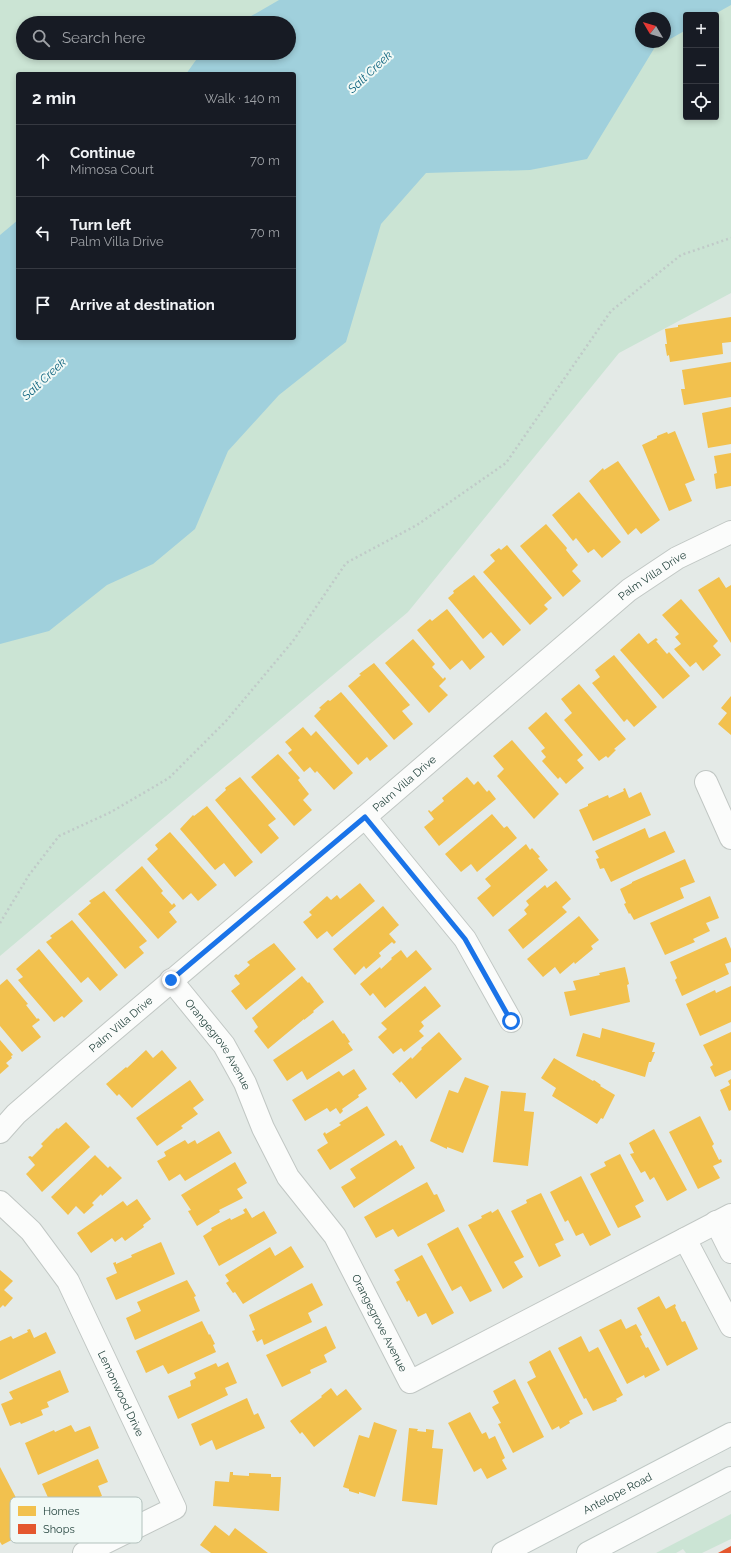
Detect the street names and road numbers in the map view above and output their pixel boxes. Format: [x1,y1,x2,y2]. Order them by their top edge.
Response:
street label: Palm Villa Drive [616,548,689,603]
street label: Palm Villa Drive [370,752,439,814]
street label: Palm Villa Drive [86,993,156,1055]
street label: Orangegrove Avenue [182,996,254,1092]
street label: Orangegrove Avenue [349,1272,410,1374]
street label: Lemonwood Drive [95,1348,147,1439]
street label: Antelope Road [581,1470,654,1517]

